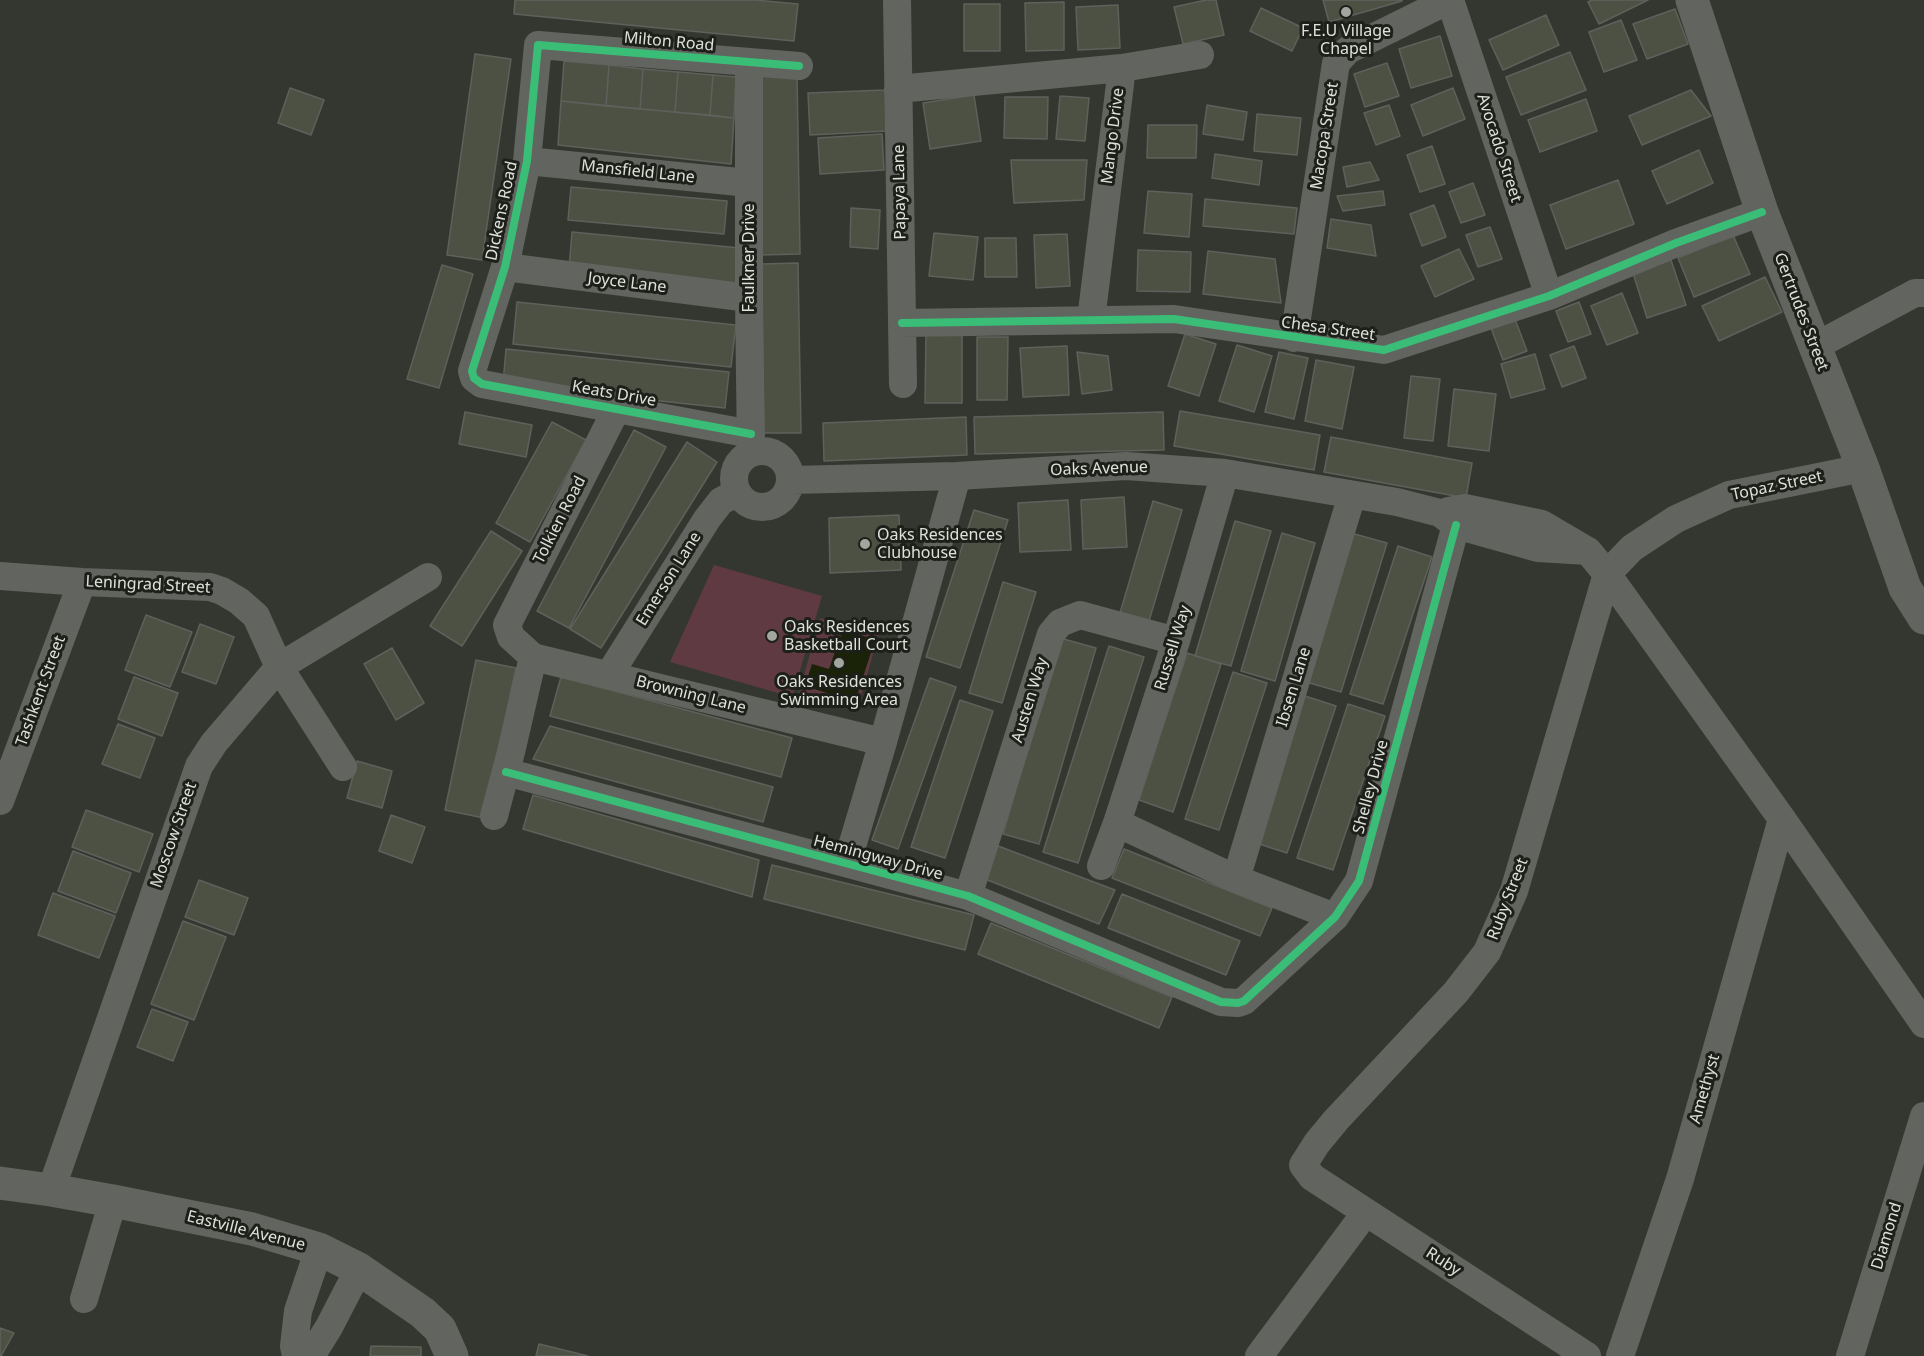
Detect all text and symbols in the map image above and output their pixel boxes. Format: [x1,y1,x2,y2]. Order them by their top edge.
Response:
marker: F.E.U Village Chapel [1339,5,1353,19]
place label: F.E.U Village Chapel [1301,21,1391,59]
street label: Milton Road [623,28,715,56]
street label: Macopa Street [1307,81,1343,191]
street label: Mango Drive [1098,87,1128,185]
street label: Avocado Street [1472,91,1526,205]
street label: Papaya Lane [890,144,910,240]
street label: Mansfield Lane [580,156,696,188]
street label: Dickens Road [482,160,522,262]
street label: Faulkner Drive [739,203,759,313]
street label: Gertrudes Street [1770,250,1832,374]
street label: Joyce Lane [587,269,667,297]
street label: Chesa Street [1280,313,1376,345]
street label: Keats Drive [570,377,658,411]
street label: Oaks Avenue [1050,458,1148,480]
street label: Topaz Street [1730,467,1824,505]
street label: Tolkien Road [530,473,590,567]
place label: Oaks Residences Clubhouse [877,525,1003,563]
street label: Emerson Lane [632,528,706,630]
marker: Oaks Residences Clubhouse [858,537,872,551]
street label: Leningrad Street [85,572,211,598]
street label: Russell Way [1151,603,1195,693]
place label: Oaks Residences Basketball Court [784,617,910,655]
marker: Oaks Residences Basketball Court [765,629,779,643]
street label: Tashkent Street [12,633,70,749]
street label: Ibsen Lane [1273,645,1315,729]
street label: Austen Way [1008,655,1052,745]
marker: Oaks Residences Swimming Area [832,656,846,670]
street label: Browning Lane [634,672,748,718]
place label: Oaks Residences Swimming Area [776,672,902,710]
street label: Shelley Drive [1349,738,1393,836]
street label: Moscow Street [147,780,201,890]
street label: Hemingway Drive [811,831,945,885]
street label: Ruby Street [1484,855,1532,943]
street label: Amethyst [1686,1052,1724,1126]
street label: Diamond [1868,1200,1906,1272]
street label: Eastville Avenue [185,1207,307,1255]
street label: Ruby [1422,1244,1464,1280]

